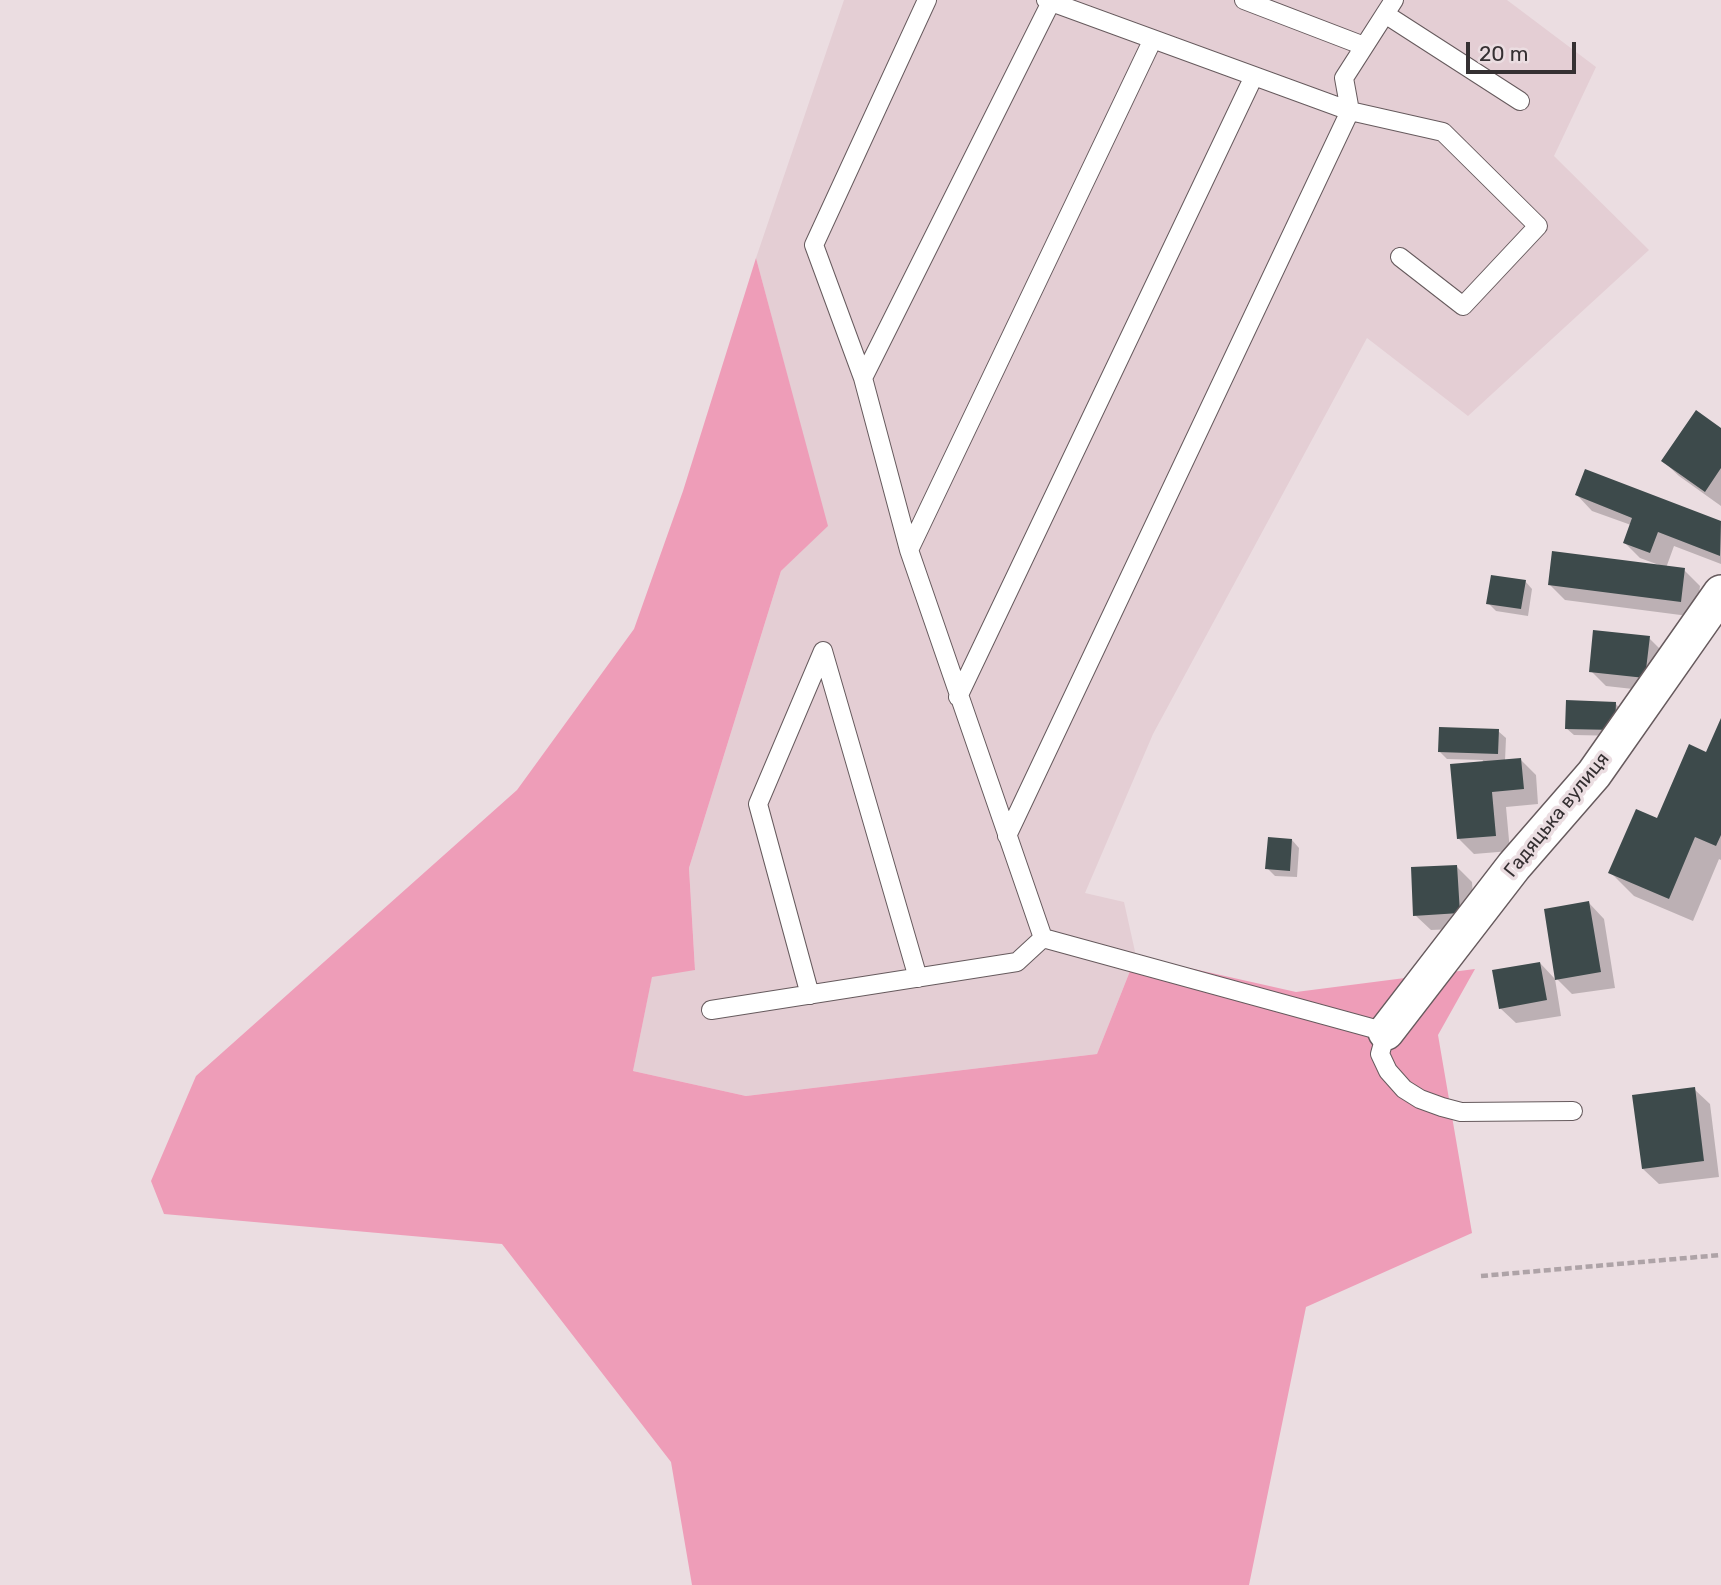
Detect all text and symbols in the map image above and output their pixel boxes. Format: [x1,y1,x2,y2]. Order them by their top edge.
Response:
scale bar [1469,28,1579,72]
text: 20 m [1479,41,1528,66]
street label: Гадяцька вулиця [1500,748,1614,882]

